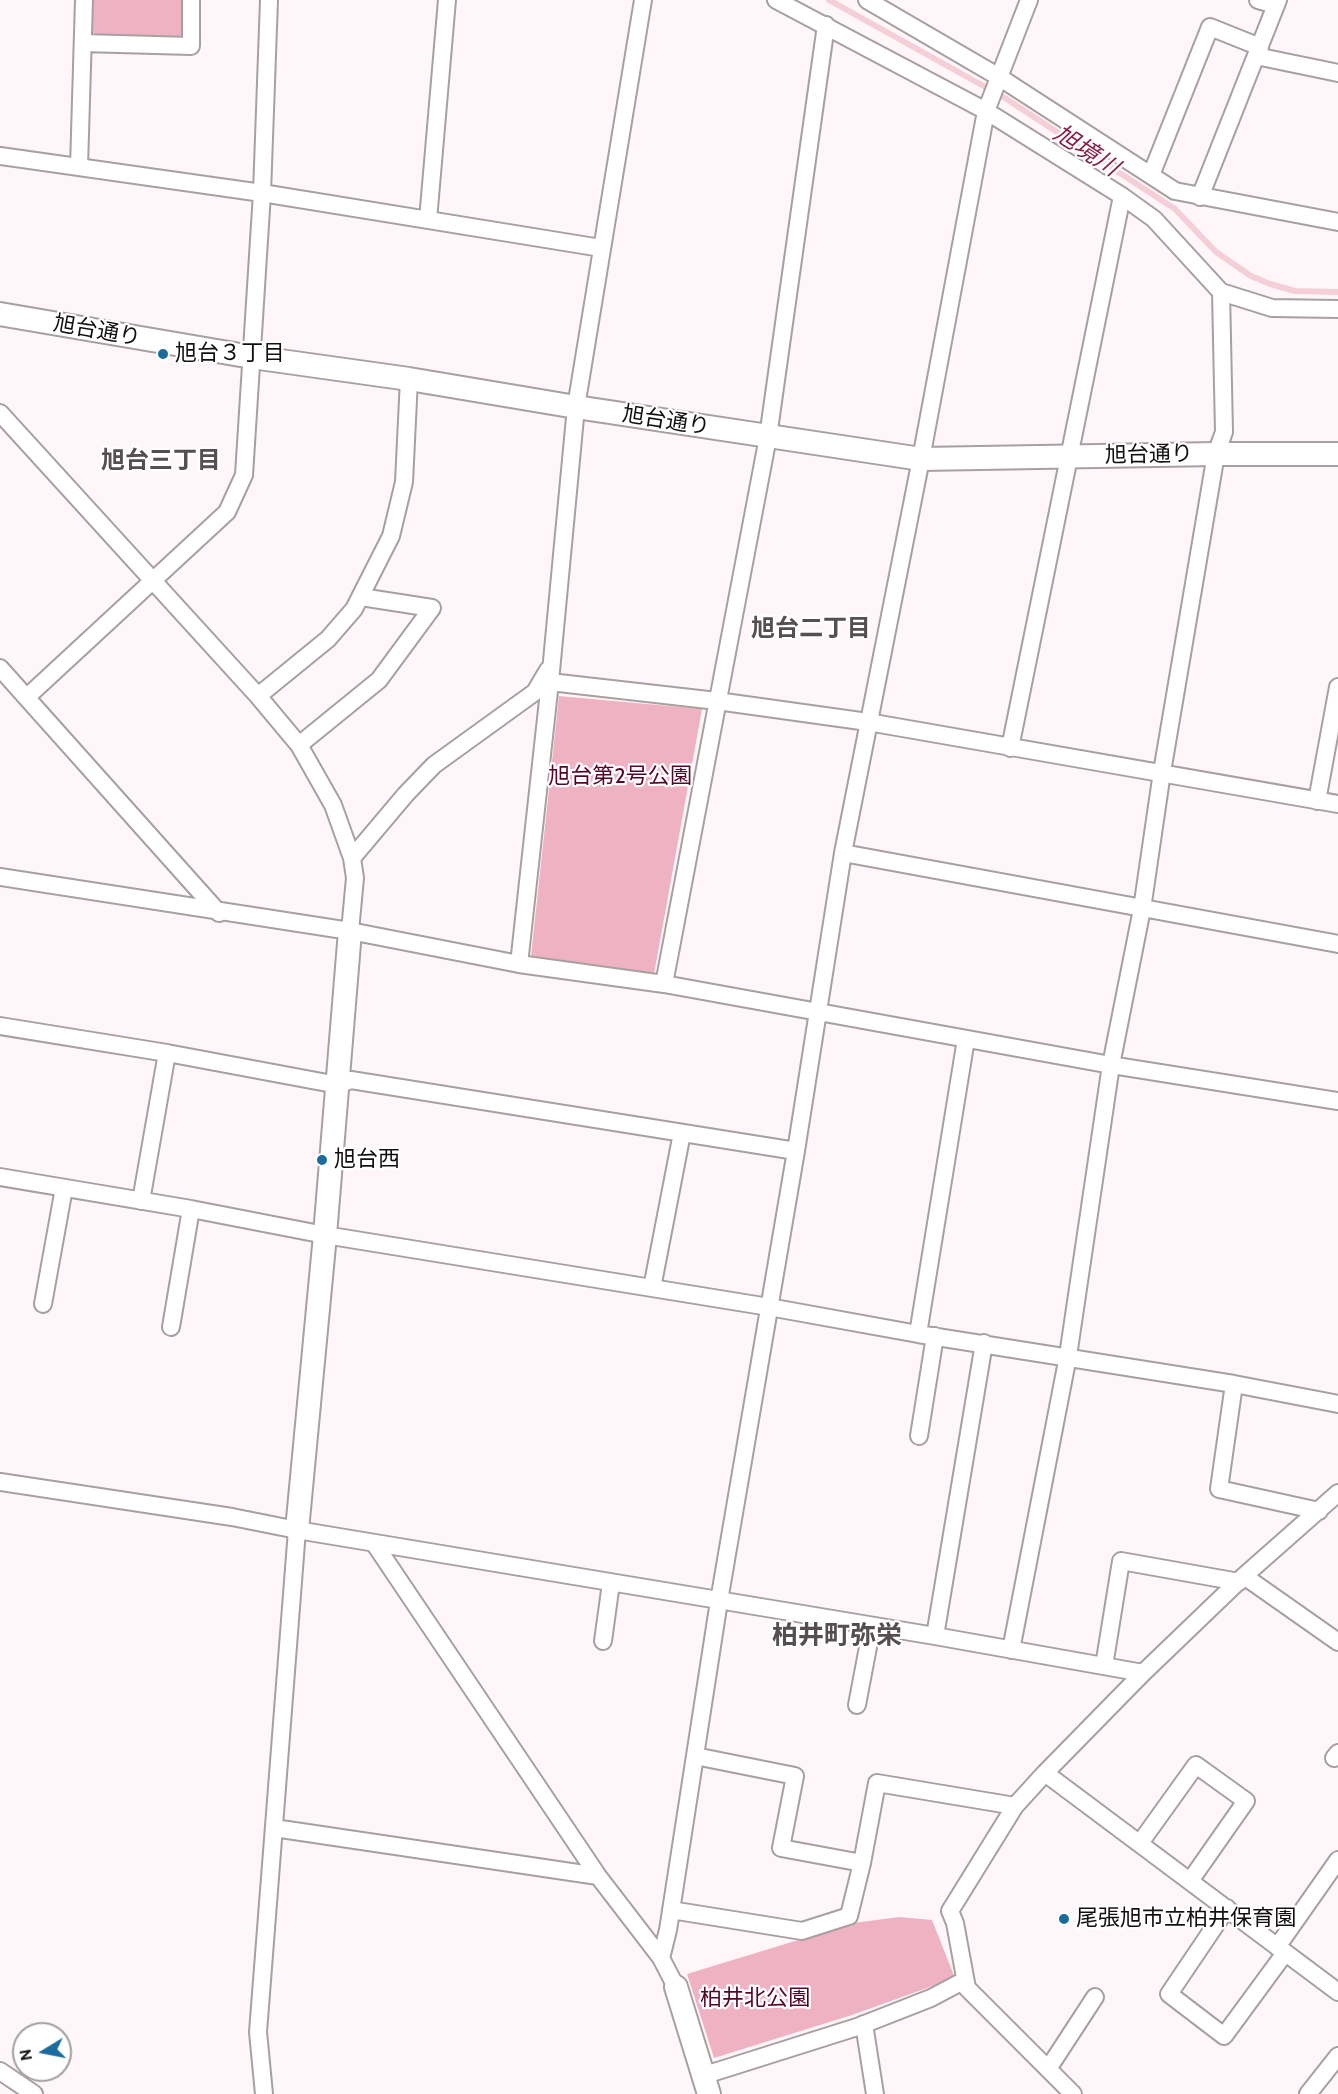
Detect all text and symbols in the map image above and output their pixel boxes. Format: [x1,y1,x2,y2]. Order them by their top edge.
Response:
water label: 旭境川 [1048,119,1124,183]
street label: 旭台通り [51,310,143,352]
place label: 旭台３丁目 [175,341,285,367]
marker: 旭台３丁目 [156,347,170,361]
street label: 旭台通り [620,401,712,441]
street label: 旭台通り [1105,441,1193,469]
district label: 旭台三丁目 [101,447,221,475]
district label: 旭台二丁目 [751,615,871,643]
park label: 旭台第2号公園 [548,764,692,790]
place label: 旭台西 [334,1147,400,1173]
marker: 旭台西 [315,1153,329,1167]
district label: 柏井町弥栄 [772,1620,902,1652]
place label: 尾張旭市立柏井保育園 [1076,1906,1296,1932]
marker: 尾張旭市立柏井保育園 [1057,1912,1071,1926]
park label: 柏井北公園 [700,1986,810,2012]
north arrow [12,2022,72,2082]
text: N [15,2048,36,2062]

